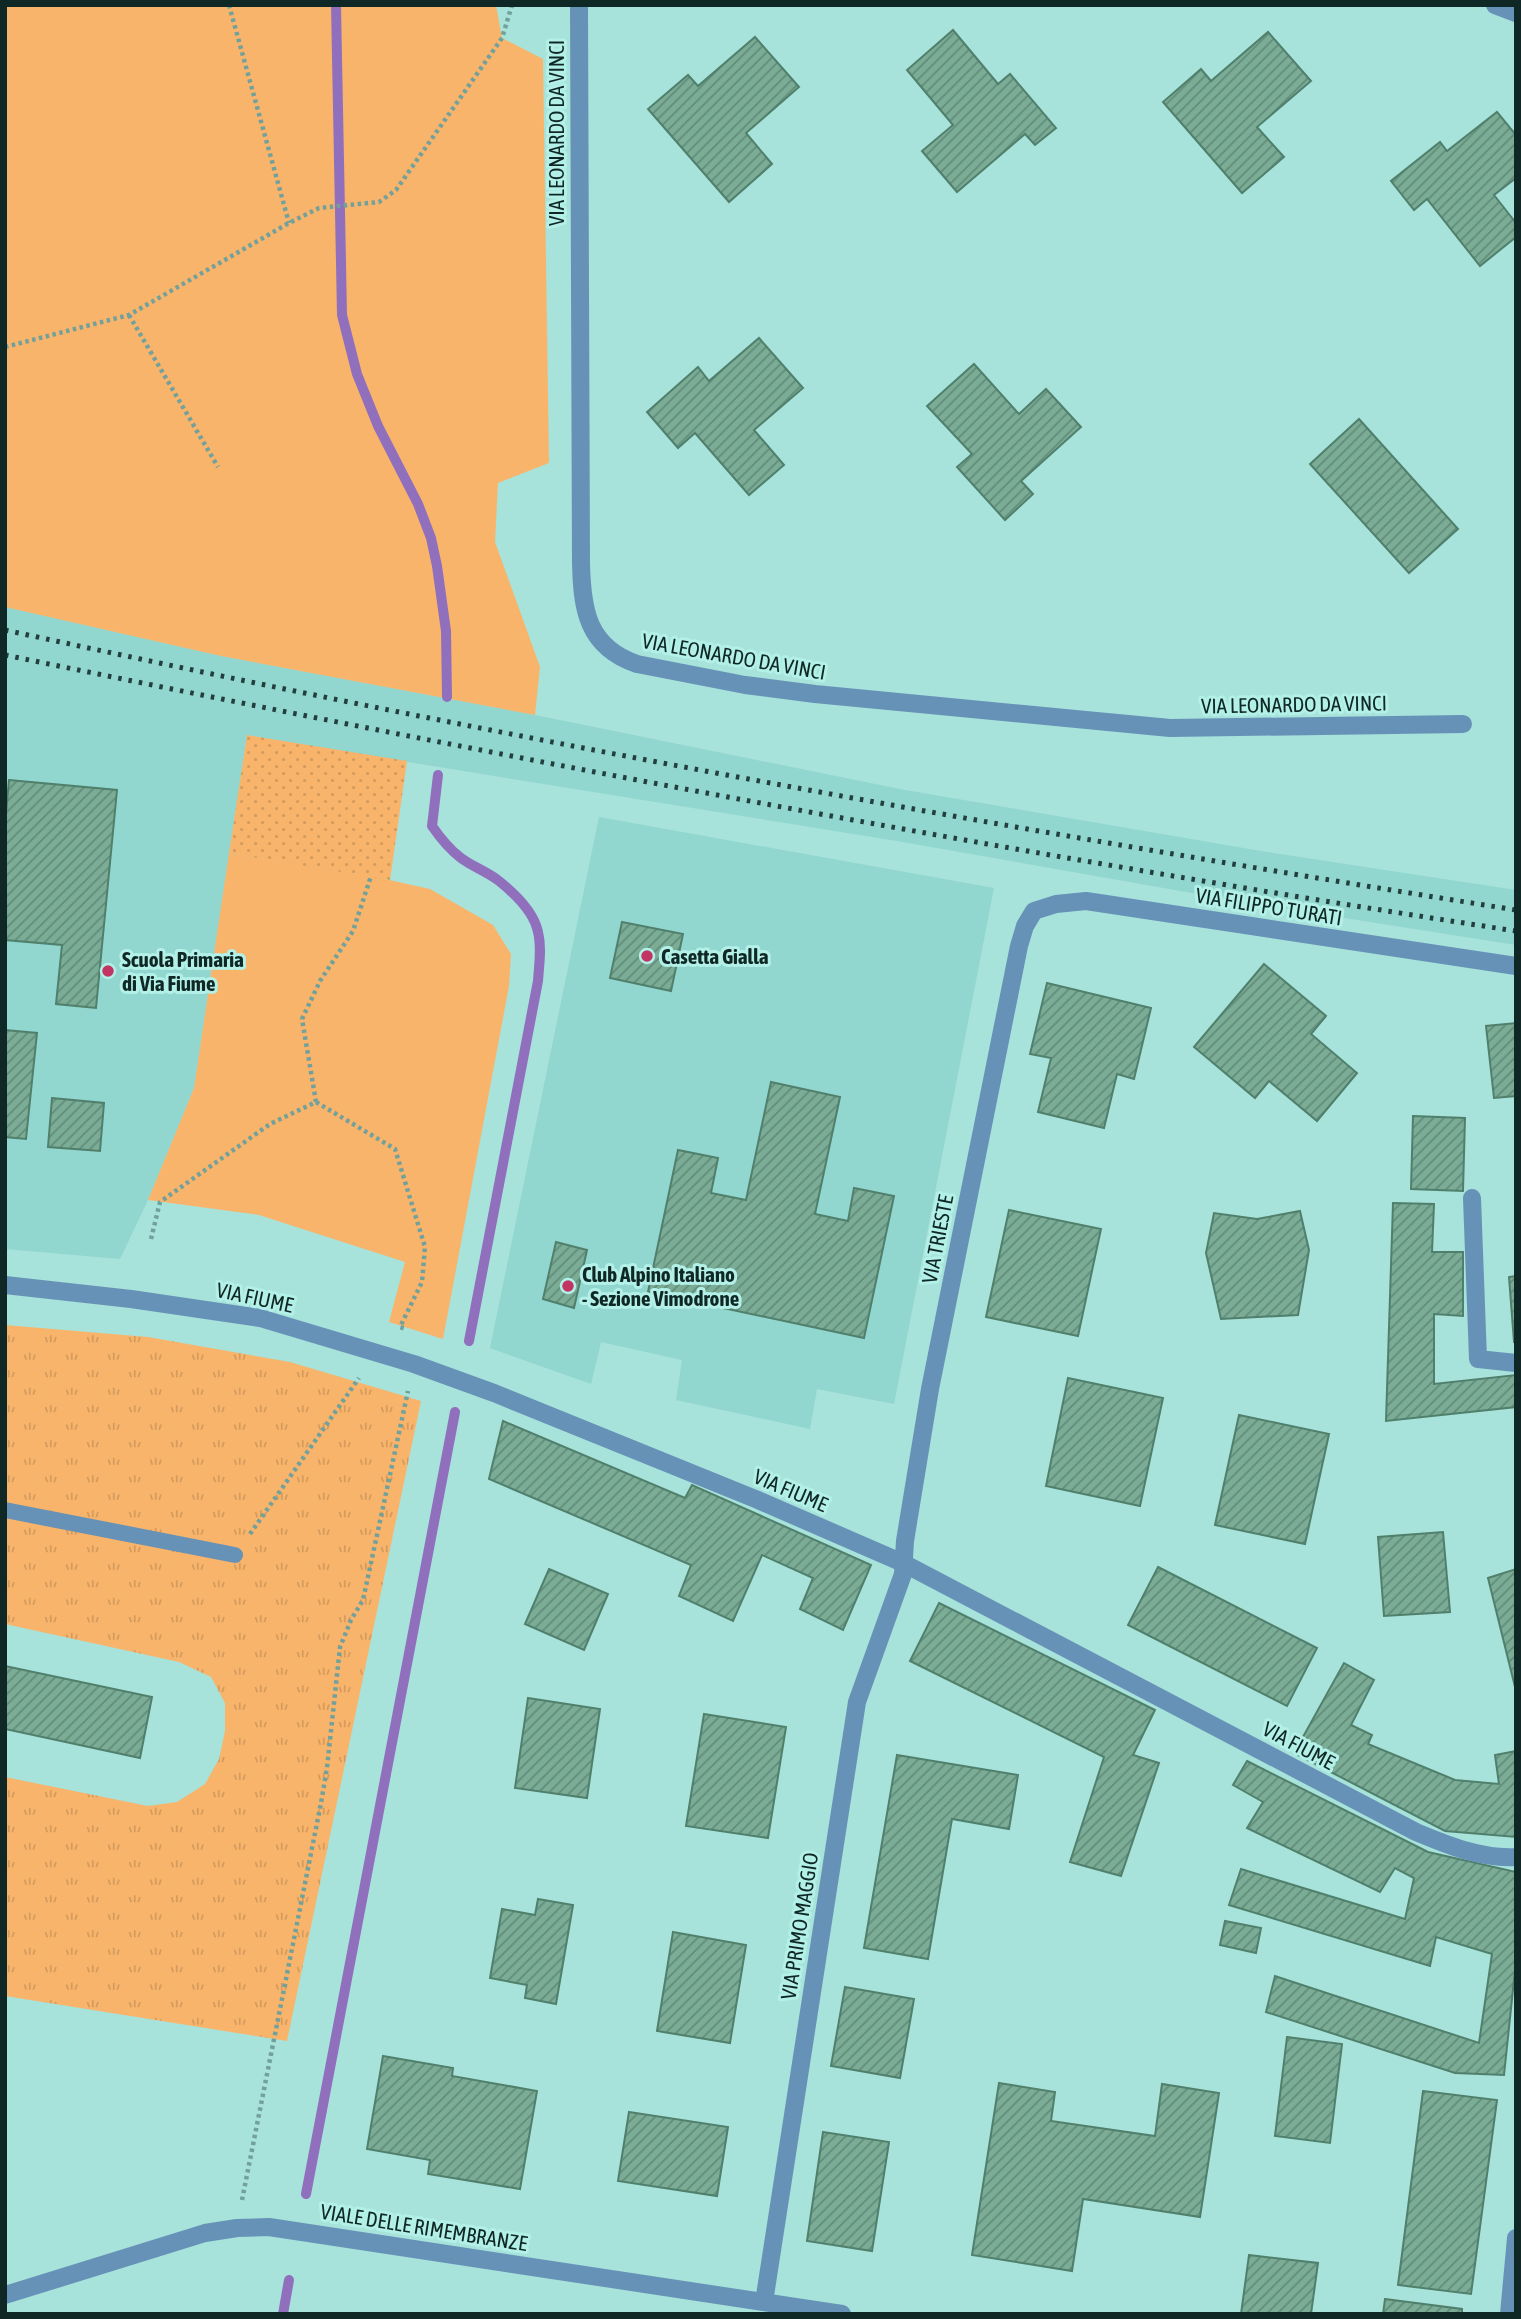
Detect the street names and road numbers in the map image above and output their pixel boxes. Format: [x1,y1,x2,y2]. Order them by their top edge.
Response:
street label: VIA LEONARDO DA VINCI [544,40,568,226]
street label: VIA LEONARDO DA VINCI [640,628,828,684]
street label: VIA LEONARDO DA VINCI [1201,690,1387,718]
street label: VIA FILIPPO TURATI [1194,883,1344,929]
street label: VIA TRIESTE [917,1193,957,1285]
street label: VIA FIUME [214,1277,296,1317]
street label: VIA FIUME [750,1464,832,1516]
street label: VIA FIUME [1259,1716,1339,1774]
street label: VIA PRIMO MAGGIO [776,1851,822,2001]
street label: VIALE DELLE RIMEMBRANZE [319,2199,529,2255]

